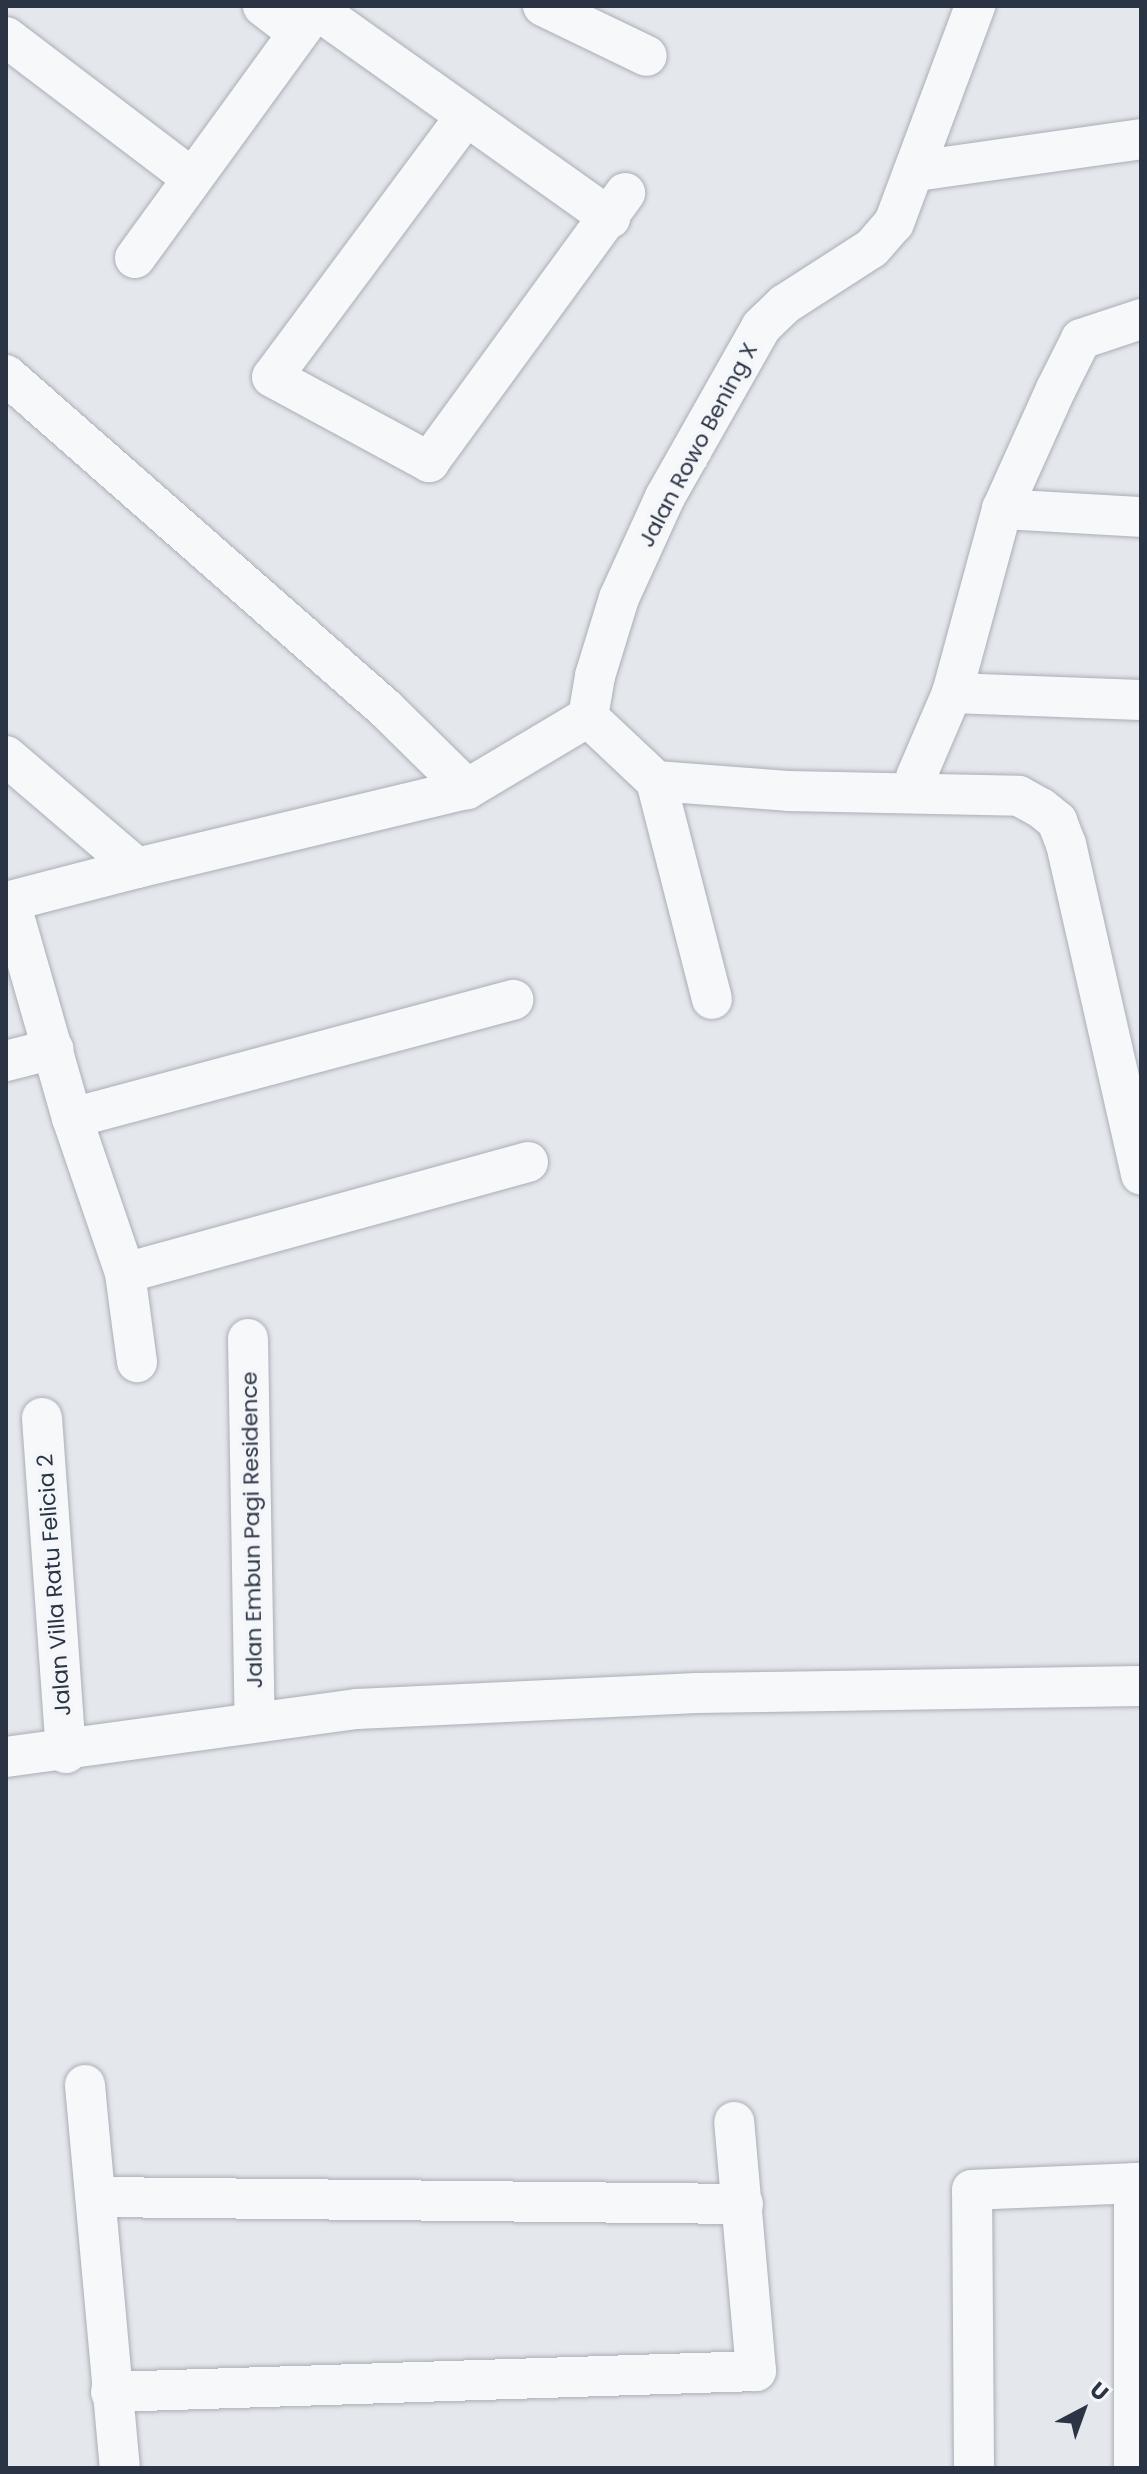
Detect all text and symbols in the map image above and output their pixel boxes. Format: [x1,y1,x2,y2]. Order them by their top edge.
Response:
street label: Jalan Rowo Bening X [633,338,763,552]
street label: Jalan Embun Pagi Residence [236,1371,268,1689]
street label: Jalan Villa Ratu Felicia 2 [32,1453,76,1717]
north arrow [1043,2370,1123,2450]
text: U [1083,2375,1115,2408]

